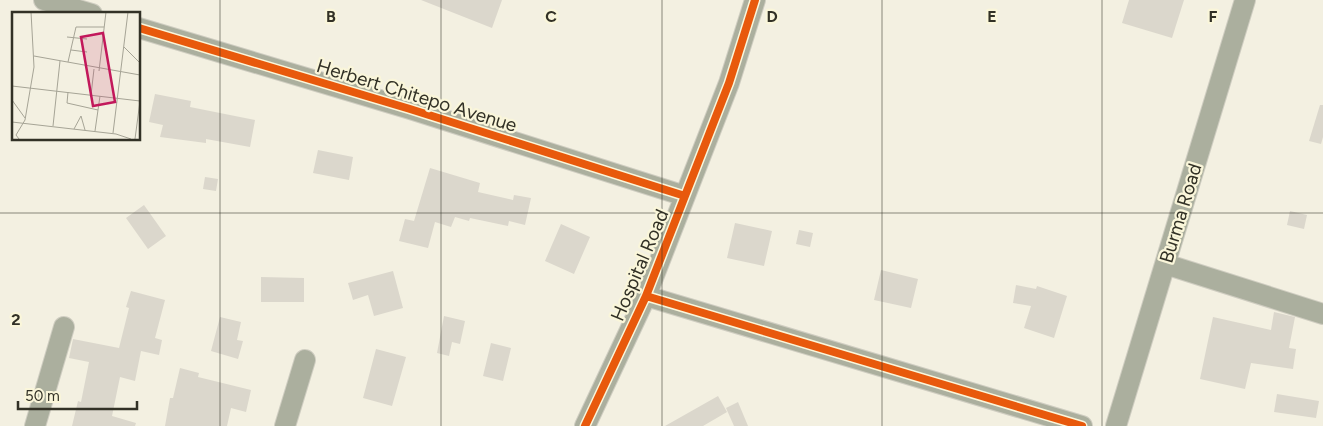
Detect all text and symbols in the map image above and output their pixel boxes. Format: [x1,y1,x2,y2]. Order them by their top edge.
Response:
text: B [326,7,336,26]
text: C [545,7,557,26]
text: D [766,7,778,26]
text: E [987,7,997,26]
text: F [1209,7,1218,26]
inset map [12,12,140,140]
street label: Herbert Chitepo Avenue [314,54,520,137]
street label: Burma Road [1154,161,1207,266]
street label: Hospital Road [606,206,673,325]
text: 2 [11,310,21,329]
scale bar [18,378,136,410]
text: 50 m [25,387,60,405]

